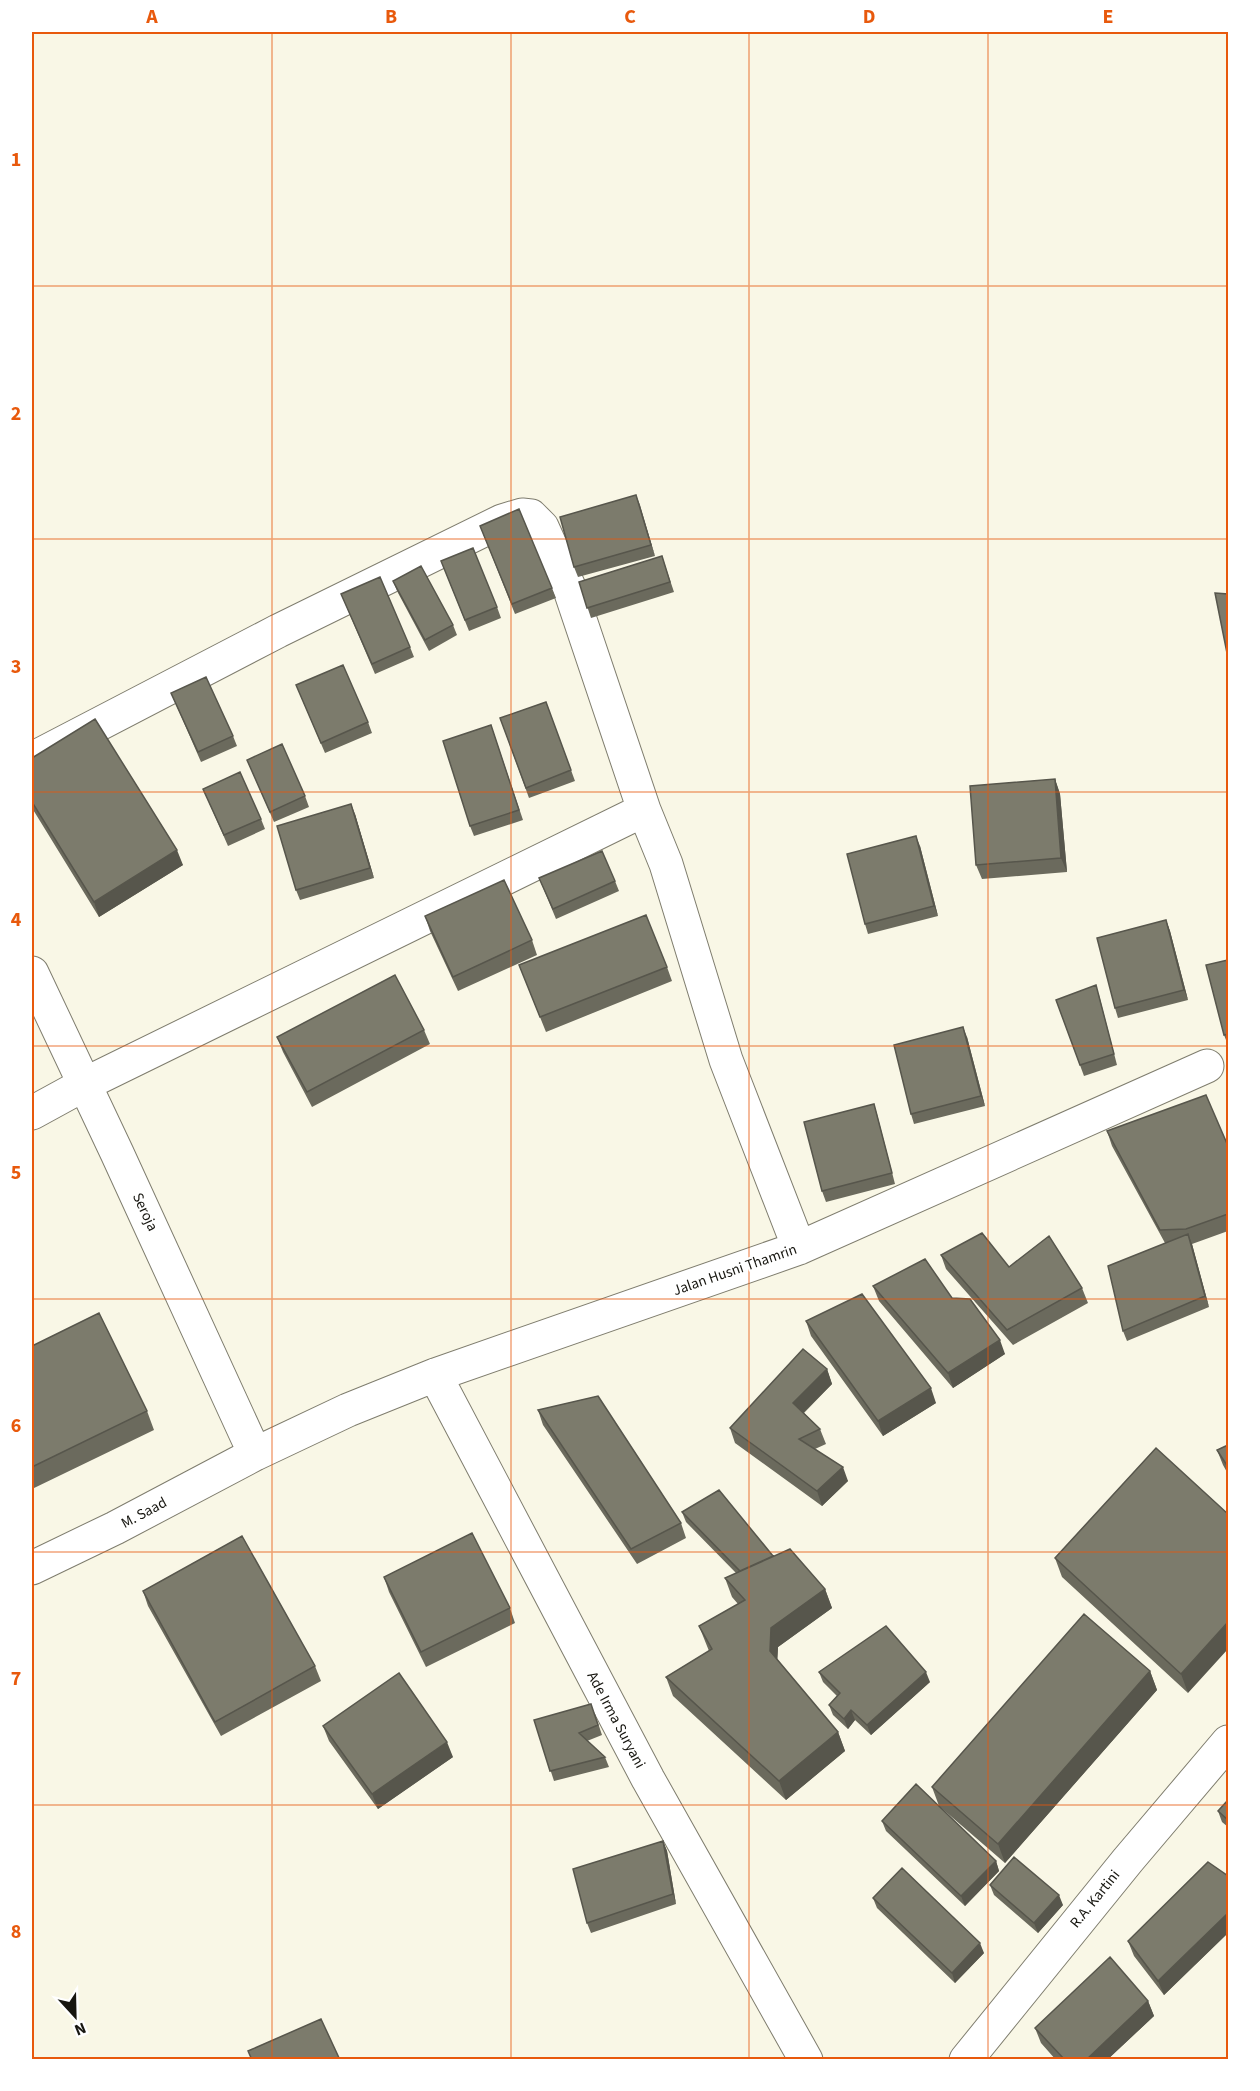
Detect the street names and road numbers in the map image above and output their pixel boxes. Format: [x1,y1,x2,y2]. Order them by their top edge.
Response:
street label: Seroja [127,1189,163,1235]
street label: Jalan Husni Thamrin [670,1239,800,1301]
street label: M. Saad [117,1492,171,1534]
street label: Ade Irma Suryani [582,1668,650,1772]
street label: R.A. Kartini [1065,1865,1125,1933]

